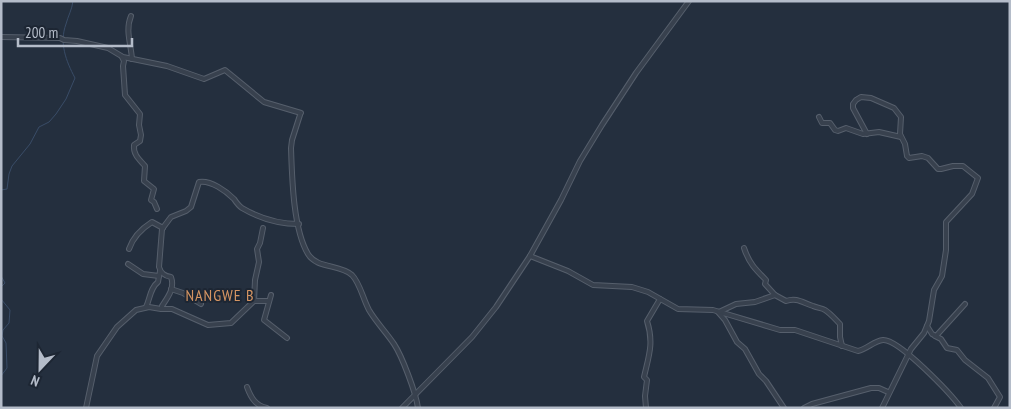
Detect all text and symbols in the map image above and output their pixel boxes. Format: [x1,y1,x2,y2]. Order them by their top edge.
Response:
scale bar [18,15,131,47]
text: 200 m [25,23,58,42]
district label: NANGWE B [185,285,255,305]
north arrow [15,344,65,394]
text: N [28,371,42,391]

